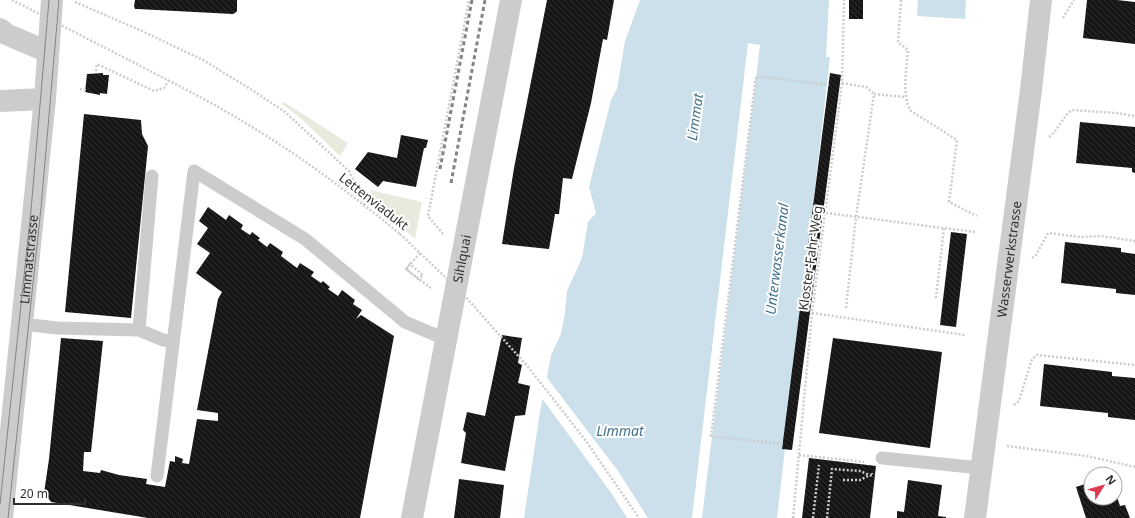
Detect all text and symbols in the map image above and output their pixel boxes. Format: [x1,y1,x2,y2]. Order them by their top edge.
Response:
water label: Limmat [682,91,707,142]
street label: Lettenviadukt [335,168,413,234]
street label: Wasserwerkstrasse [992,200,1025,319]
water label: Unterwasserkanal [760,202,793,316]
street label: Kloster-Fahr-Weg [794,204,826,312]
street label: Limmatstrasse [15,214,42,305]
street label: Sihlquai [448,233,475,284]
water label: Limmat [596,421,645,440]
north arrow [1083,466,1123,506]
text: N [1103,472,1120,488]
scale bar [14,480,85,506]
text: 20 m [20,485,48,502]

